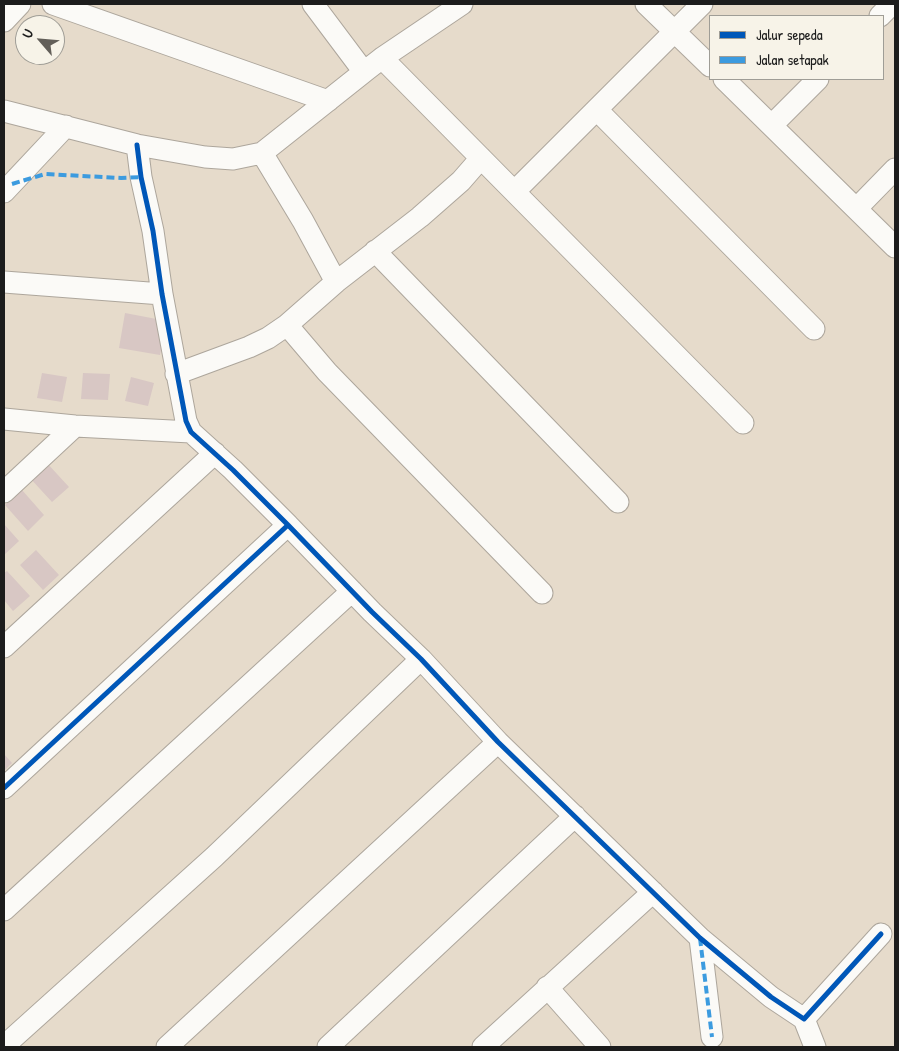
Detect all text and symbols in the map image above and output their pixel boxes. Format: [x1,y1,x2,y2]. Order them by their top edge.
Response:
north arrow [15,15,65,65]
legend [709,15,884,80]
text: Jalur sepeda [756,24,823,45]
text: U [17,26,37,41]
text: Jalan setapak [756,49,829,70]

